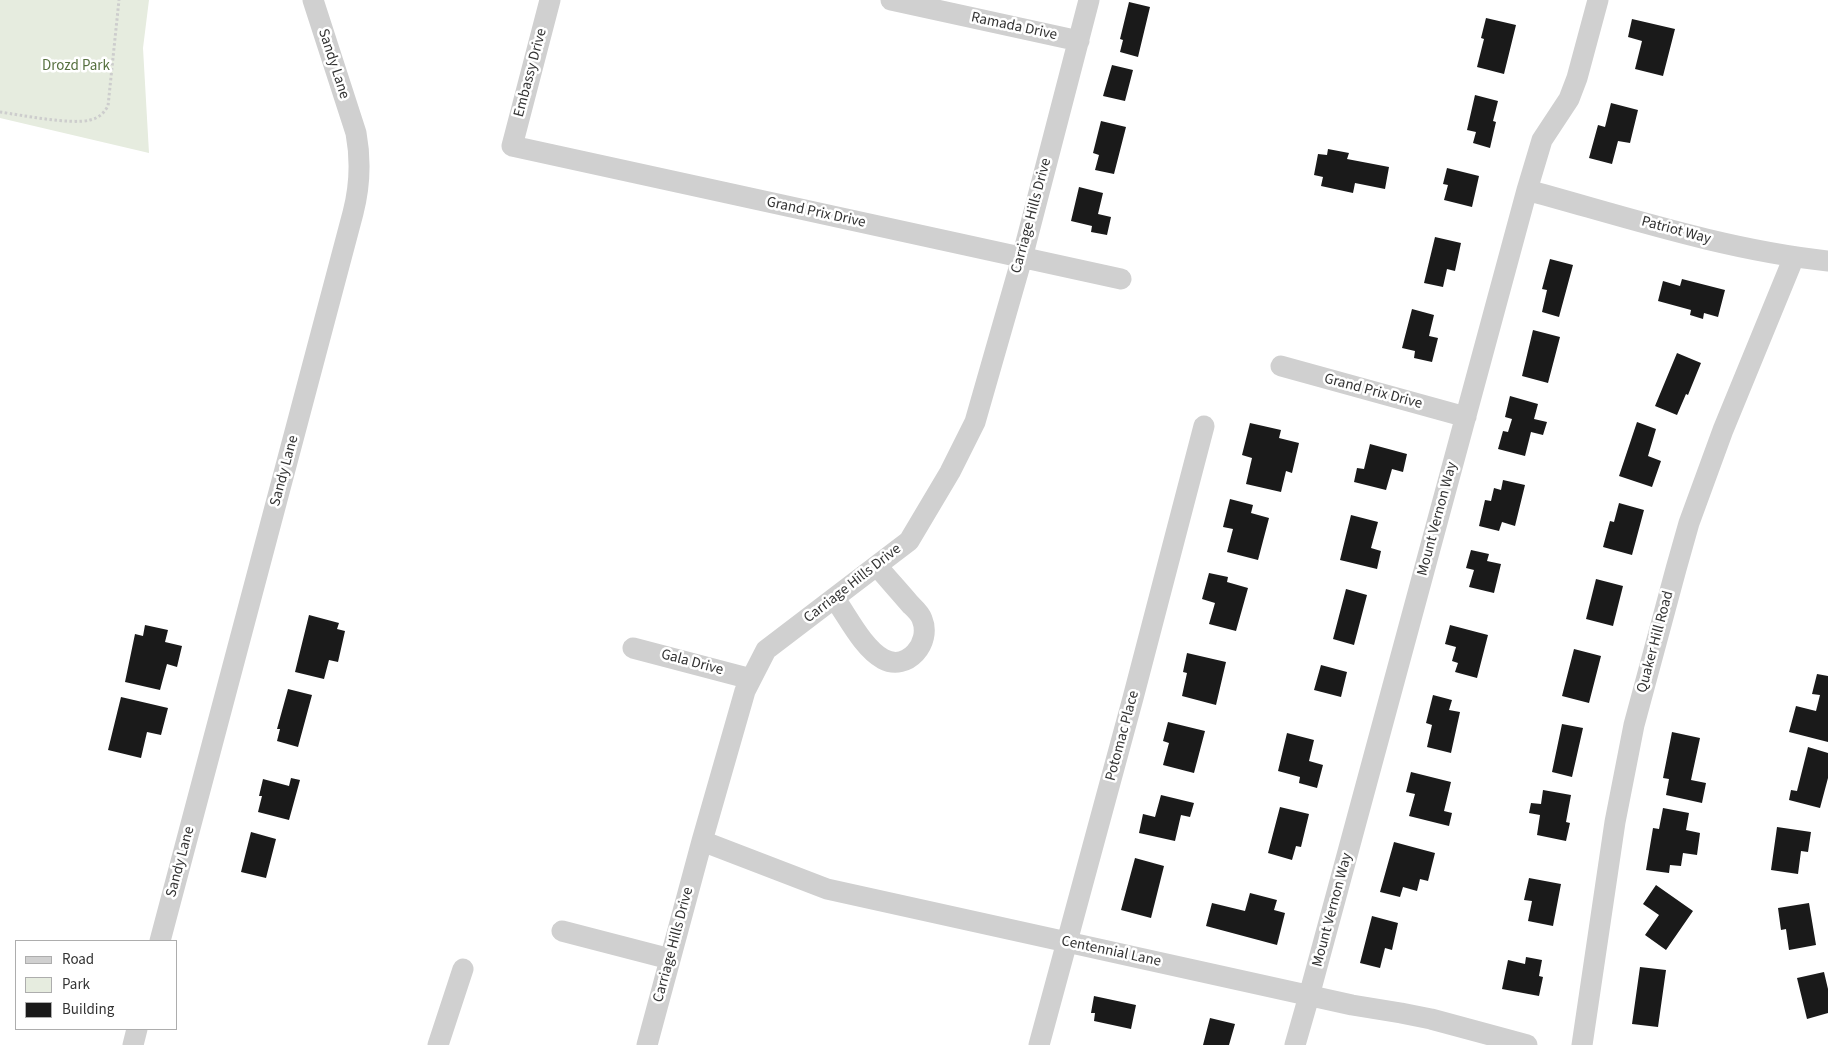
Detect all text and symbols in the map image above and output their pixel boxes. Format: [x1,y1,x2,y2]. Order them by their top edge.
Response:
street label: Ramada Drive [969,9,1059,45]
street label: Sandy Lane [313,27,353,101]
street label: Embassy Drive [511,27,551,119]
park label: Drozd Park [42,58,110,76]
street label: Carriage Hills Drive [1008,156,1056,276]
street label: Grand Prix Drive [765,194,867,232]
street label: Patriot Way [1639,213,1713,249]
street label: Grand Prix Drive [1322,370,1424,414]
street label: Sandy Lane [267,434,303,508]
street label: Mount Vernon Way [1414,460,1462,578]
street label: Carriage Hills Drive [801,540,905,628]
street label: Quaker Hill Road [1634,589,1678,695]
street label: Gala Drive [659,646,725,680]
street label: Potomac Place [1102,689,1144,783]
street label: Sandy Lane [163,825,199,899]
street label: Mount Vernon Way [1309,851,1357,969]
street label: Carriage Hills Drive [650,885,698,1005]
street label: Centennial Lane [1059,933,1163,971]
legend [15,940,178,1030]
text: Road [62,949,94,970]
text: Park [62,974,90,995]
text: Building [62,999,114,1020]

